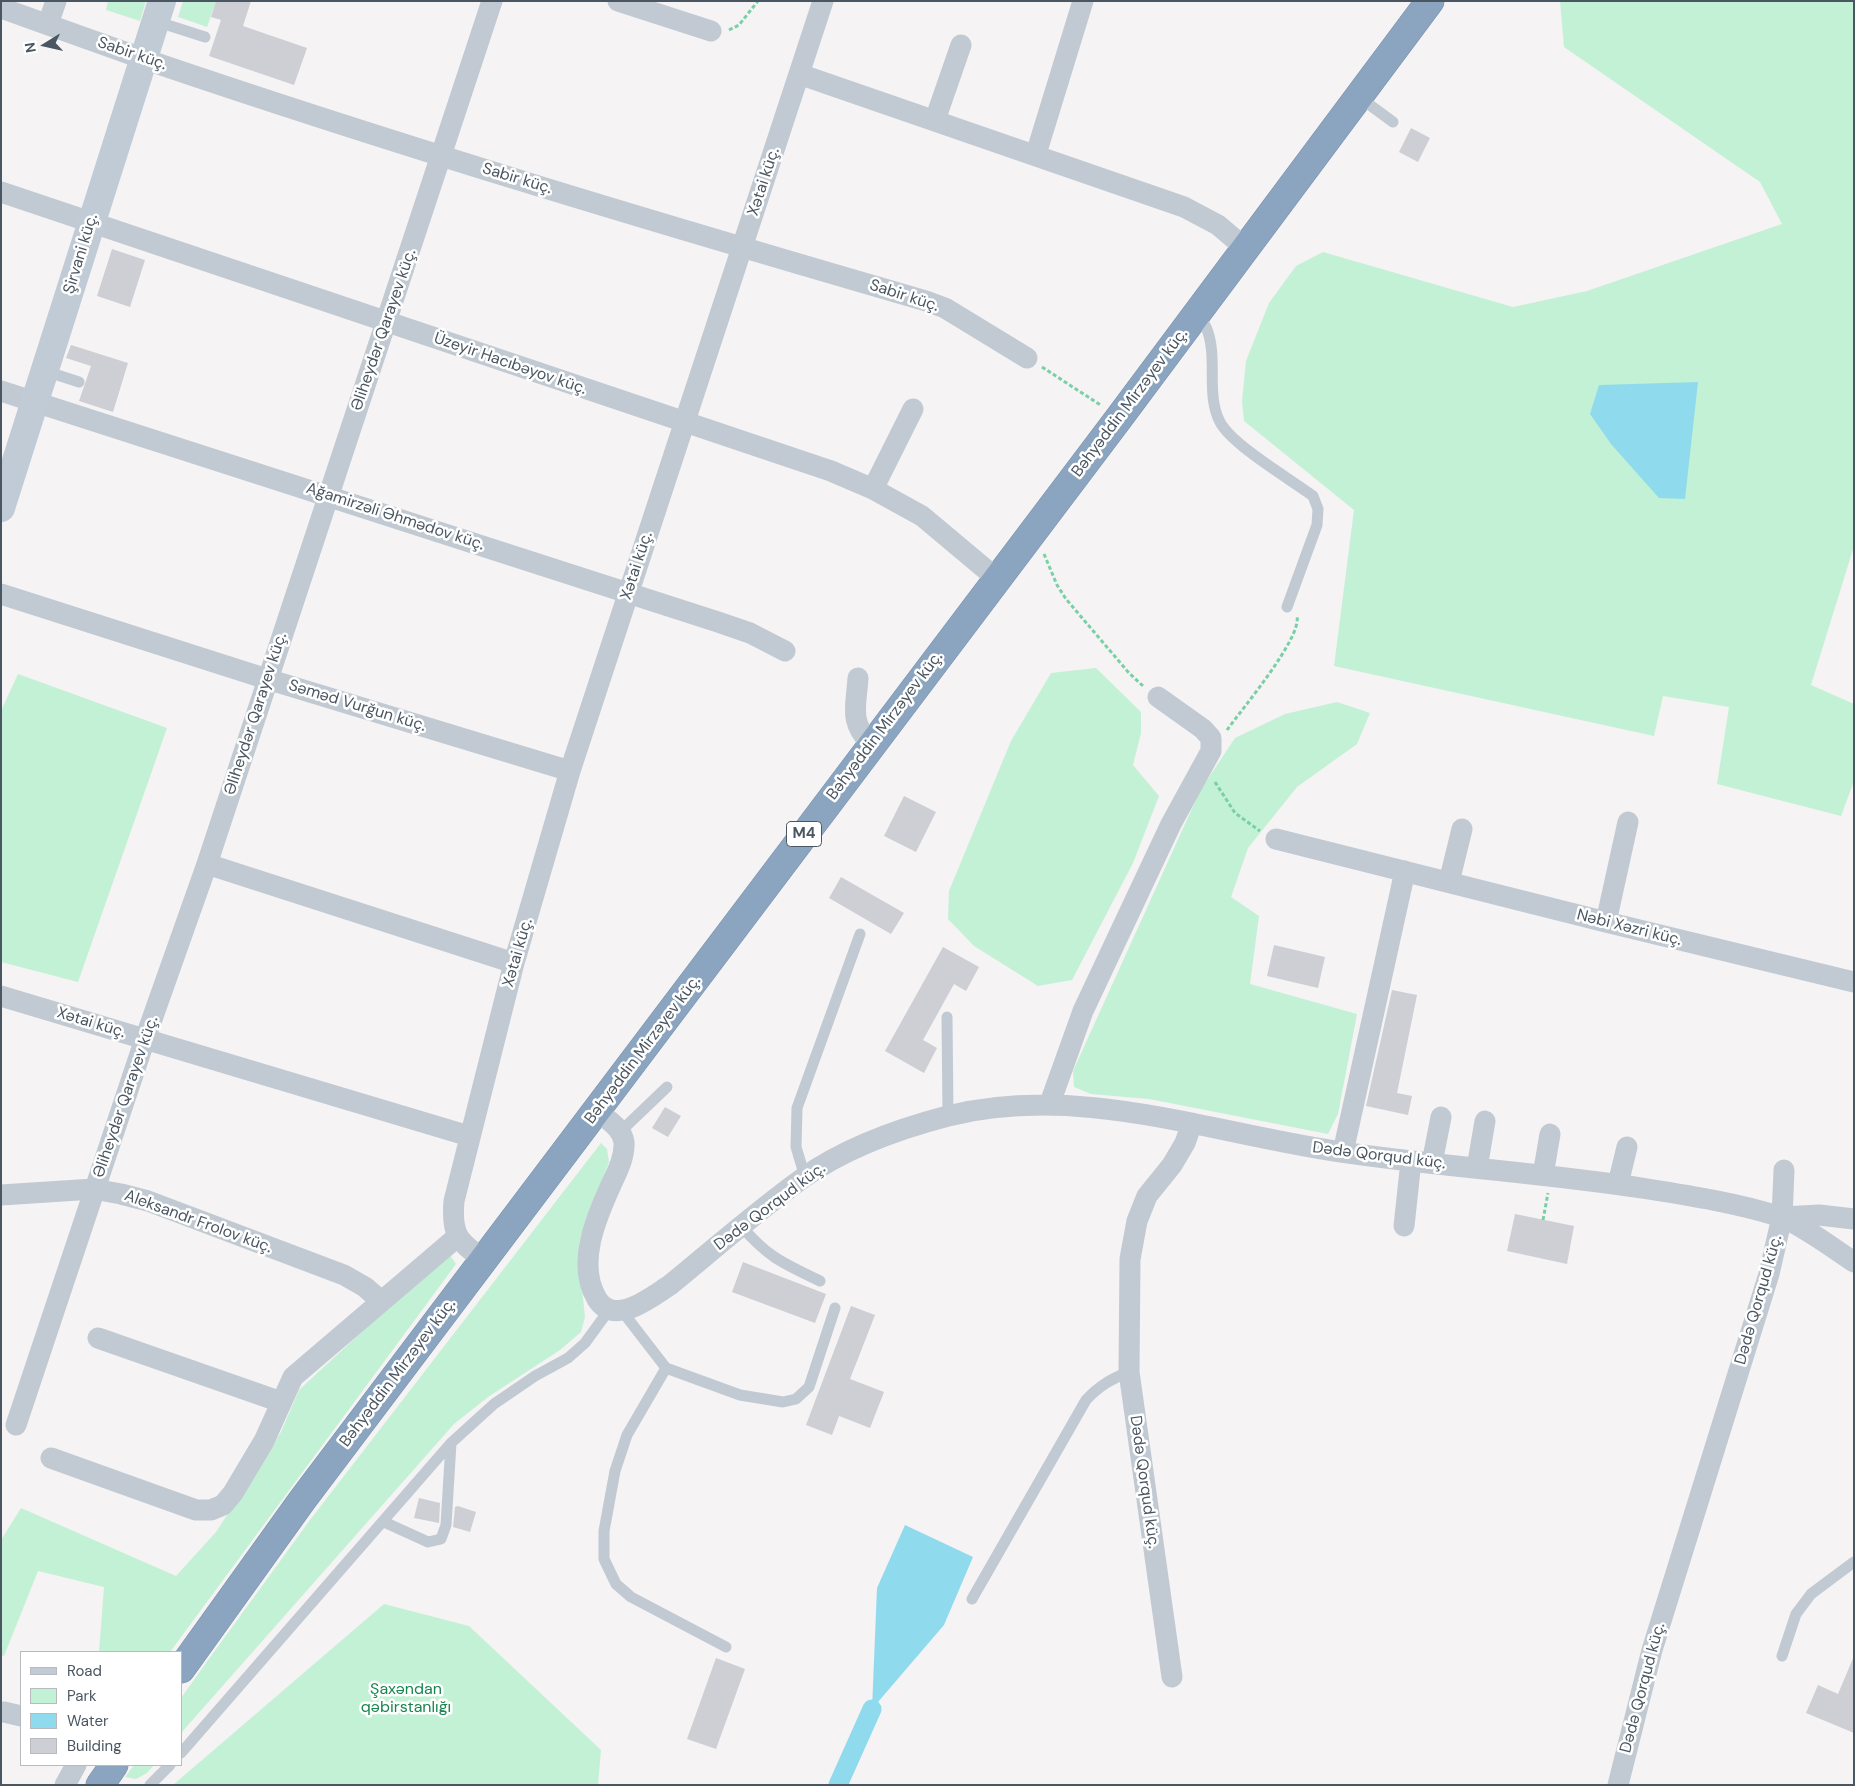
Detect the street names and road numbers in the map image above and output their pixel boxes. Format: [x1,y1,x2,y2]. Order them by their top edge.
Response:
street label: Sabir küç. [95,33,169,75]
street label: Xətai küç. [744,145,784,219]
street label: Sabir küç. [480,159,554,199]
street label: Şirvani küç. [60,212,102,296]
street label: Əliheydər Qarayev küç. [347,247,421,413]
street label: Sabir küç. [867,276,941,316]
street label: Bəhyəddin Mirzəyev küç. [1068,325,1192,481]
street label: Üzeyir Hacıbəyov küç. [431,329,589,399]
street label: Ağamirzəli Əhmədov küç. [304,479,486,555]
street label: Xətai küç. [617,529,657,603]
street label: Əliheydər Qarayev küç. [221,631,291,797]
street label: Bəhyəddin Mirzəyev küç. [823,648,947,804]
street label: Səməd Vurğun küç. [286,676,428,736]
road number: M4 [786,822,822,846]
street label: Nəbi Xəzri küç. [1575,906,1683,950]
street label: Xətai küç. [499,916,537,990]
street label: Bəhyəddin Mirzəyev küç. [581,972,705,1128]
street label: Xətai küç. [54,1003,128,1043]
street label: Əliheydər Qarayev küç. [89,1014,163,1180]
street label: Dədə Qorqud küç. [1311,1138,1447,1174]
street label: Dədə Qorqud küç. [711,1159,829,1255]
street label: Aleksandr Frolov küç. [122,1186,274,1258]
street label: Dədə Qorqud küç. [1731,1233,1787,1367]
street label: Bəhyəddin Mirzəyev küç. [336,1295,460,1451]
street label: Dədə Qorqud küç. [1125,1414,1163,1550]
street label: Dədə Qorqud küç. [1616,1621,1670,1755]

